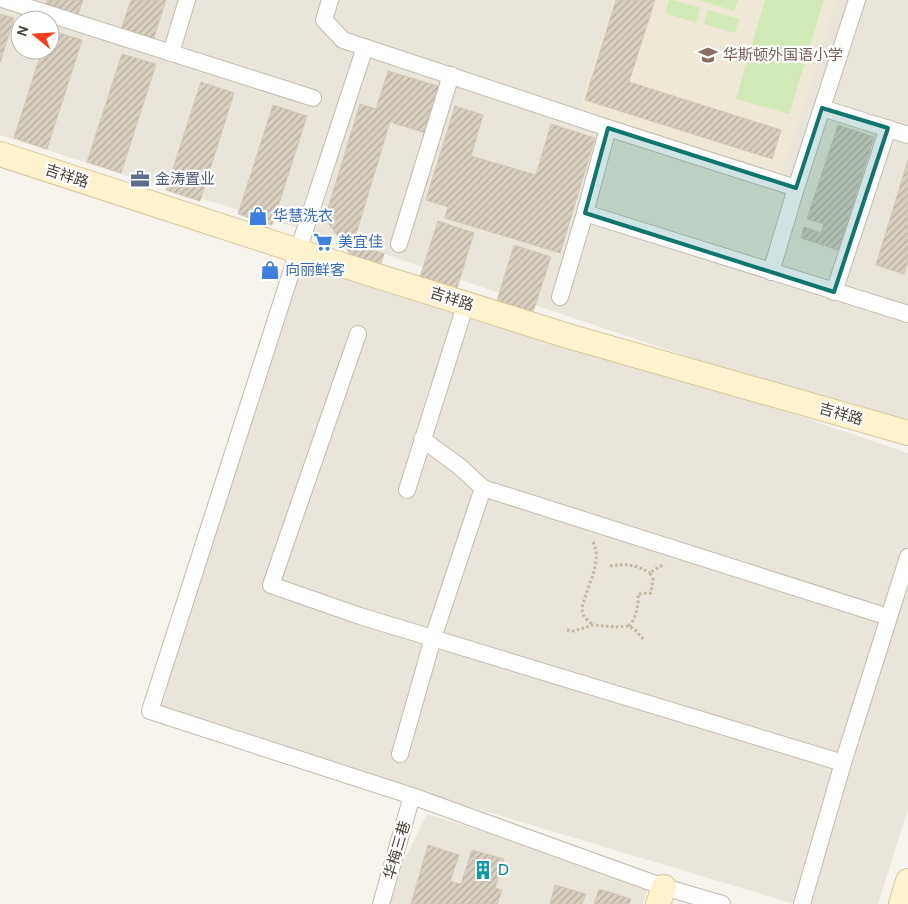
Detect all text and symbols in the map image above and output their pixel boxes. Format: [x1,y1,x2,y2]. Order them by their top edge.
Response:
north arrow [10,10,60,60]
text: N [13,23,33,38]
school or university icon: 华斯顿外国语小学 [697,44,719,66]
place label: 华斯顿外国语小学 [723,46,843,64]
street label: 吉祥路 [43,160,91,192]
office icon: 金涛置业 [129,168,151,190]
place label: 金涛置业 [155,170,215,188]
shop icon: 华慧洗衣 [247,205,269,227]
place label: 华慧洗衣 [273,207,333,225]
supermarket icon: 美宜佳 [312,231,334,253]
place label: 美宜佳 [338,233,383,251]
shop icon: 向丽鲜客 [259,259,281,281]
place label: 向丽鲜客 [285,261,345,279]
street label: 吉祥路 [428,283,476,315]
street label: 吉祥路 [817,399,865,429]
street label: 华梅三巷 [380,819,414,881]
building icon: D [472,859,494,881]
place label: D [498,861,509,879]

